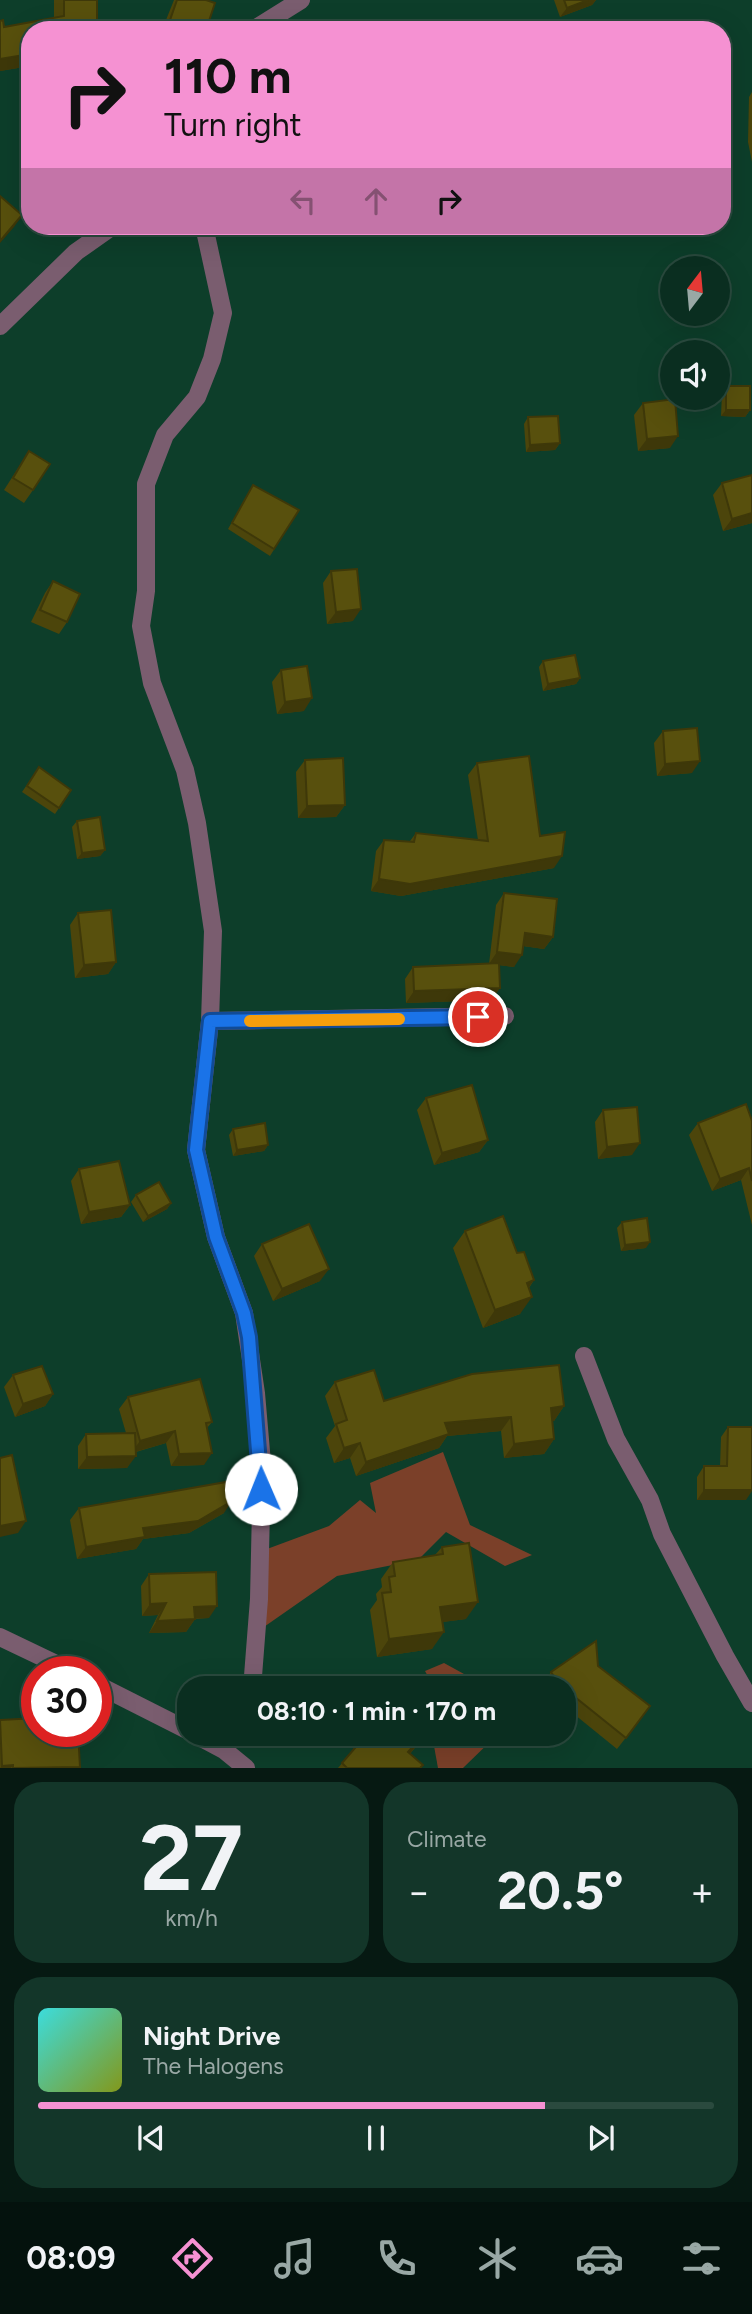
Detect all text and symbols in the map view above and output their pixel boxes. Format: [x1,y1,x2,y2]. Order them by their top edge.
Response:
text: 110 m [164,46,292,105]
icon: right [49,49,140,140]
text: Turn right [164,106,302,144]
icon: left [284,182,322,220]
icon: ahead [357,182,395,220]
icon: right [430,182,468,220]
north arrow [660,256,730,326]
map controls [660,256,730,410]
button: sound [660,340,730,410]
pin [448,987,508,1047]
icon: arrive [459,998,497,1036]
position arrow [224,1452,298,1526]
speed limit sign: 30 [21,1656,112,1747]
text: 08:10 · 1 min · 170 m [257,1695,496,1727]
text: 27 [140,1804,243,1913]
text: Climate [407,1825,486,1853]
text: 20.5° [497,1860,624,1922]
text: − [407,1869,431,1915]
text: + [690,1869,714,1915]
text: km/h [165,1904,218,1932]
text: Night Drive [143,2020,280,2052]
text: The Halogens [143,2052,284,2080]
icon: previous [132,2119,170,2157]
icon: pause [357,2119,395,2157]
icon: next [582,2119,620,2157]
icon: directions [168,2234,217,2283]
icon: music [270,2234,319,2283]
icon: phone [372,2234,421,2283]
icon: climate [473,2234,522,2283]
icon: car [575,2234,624,2283]
icon: filters [677,2234,726,2283]
text: 08:09 [26,2239,116,2277]

